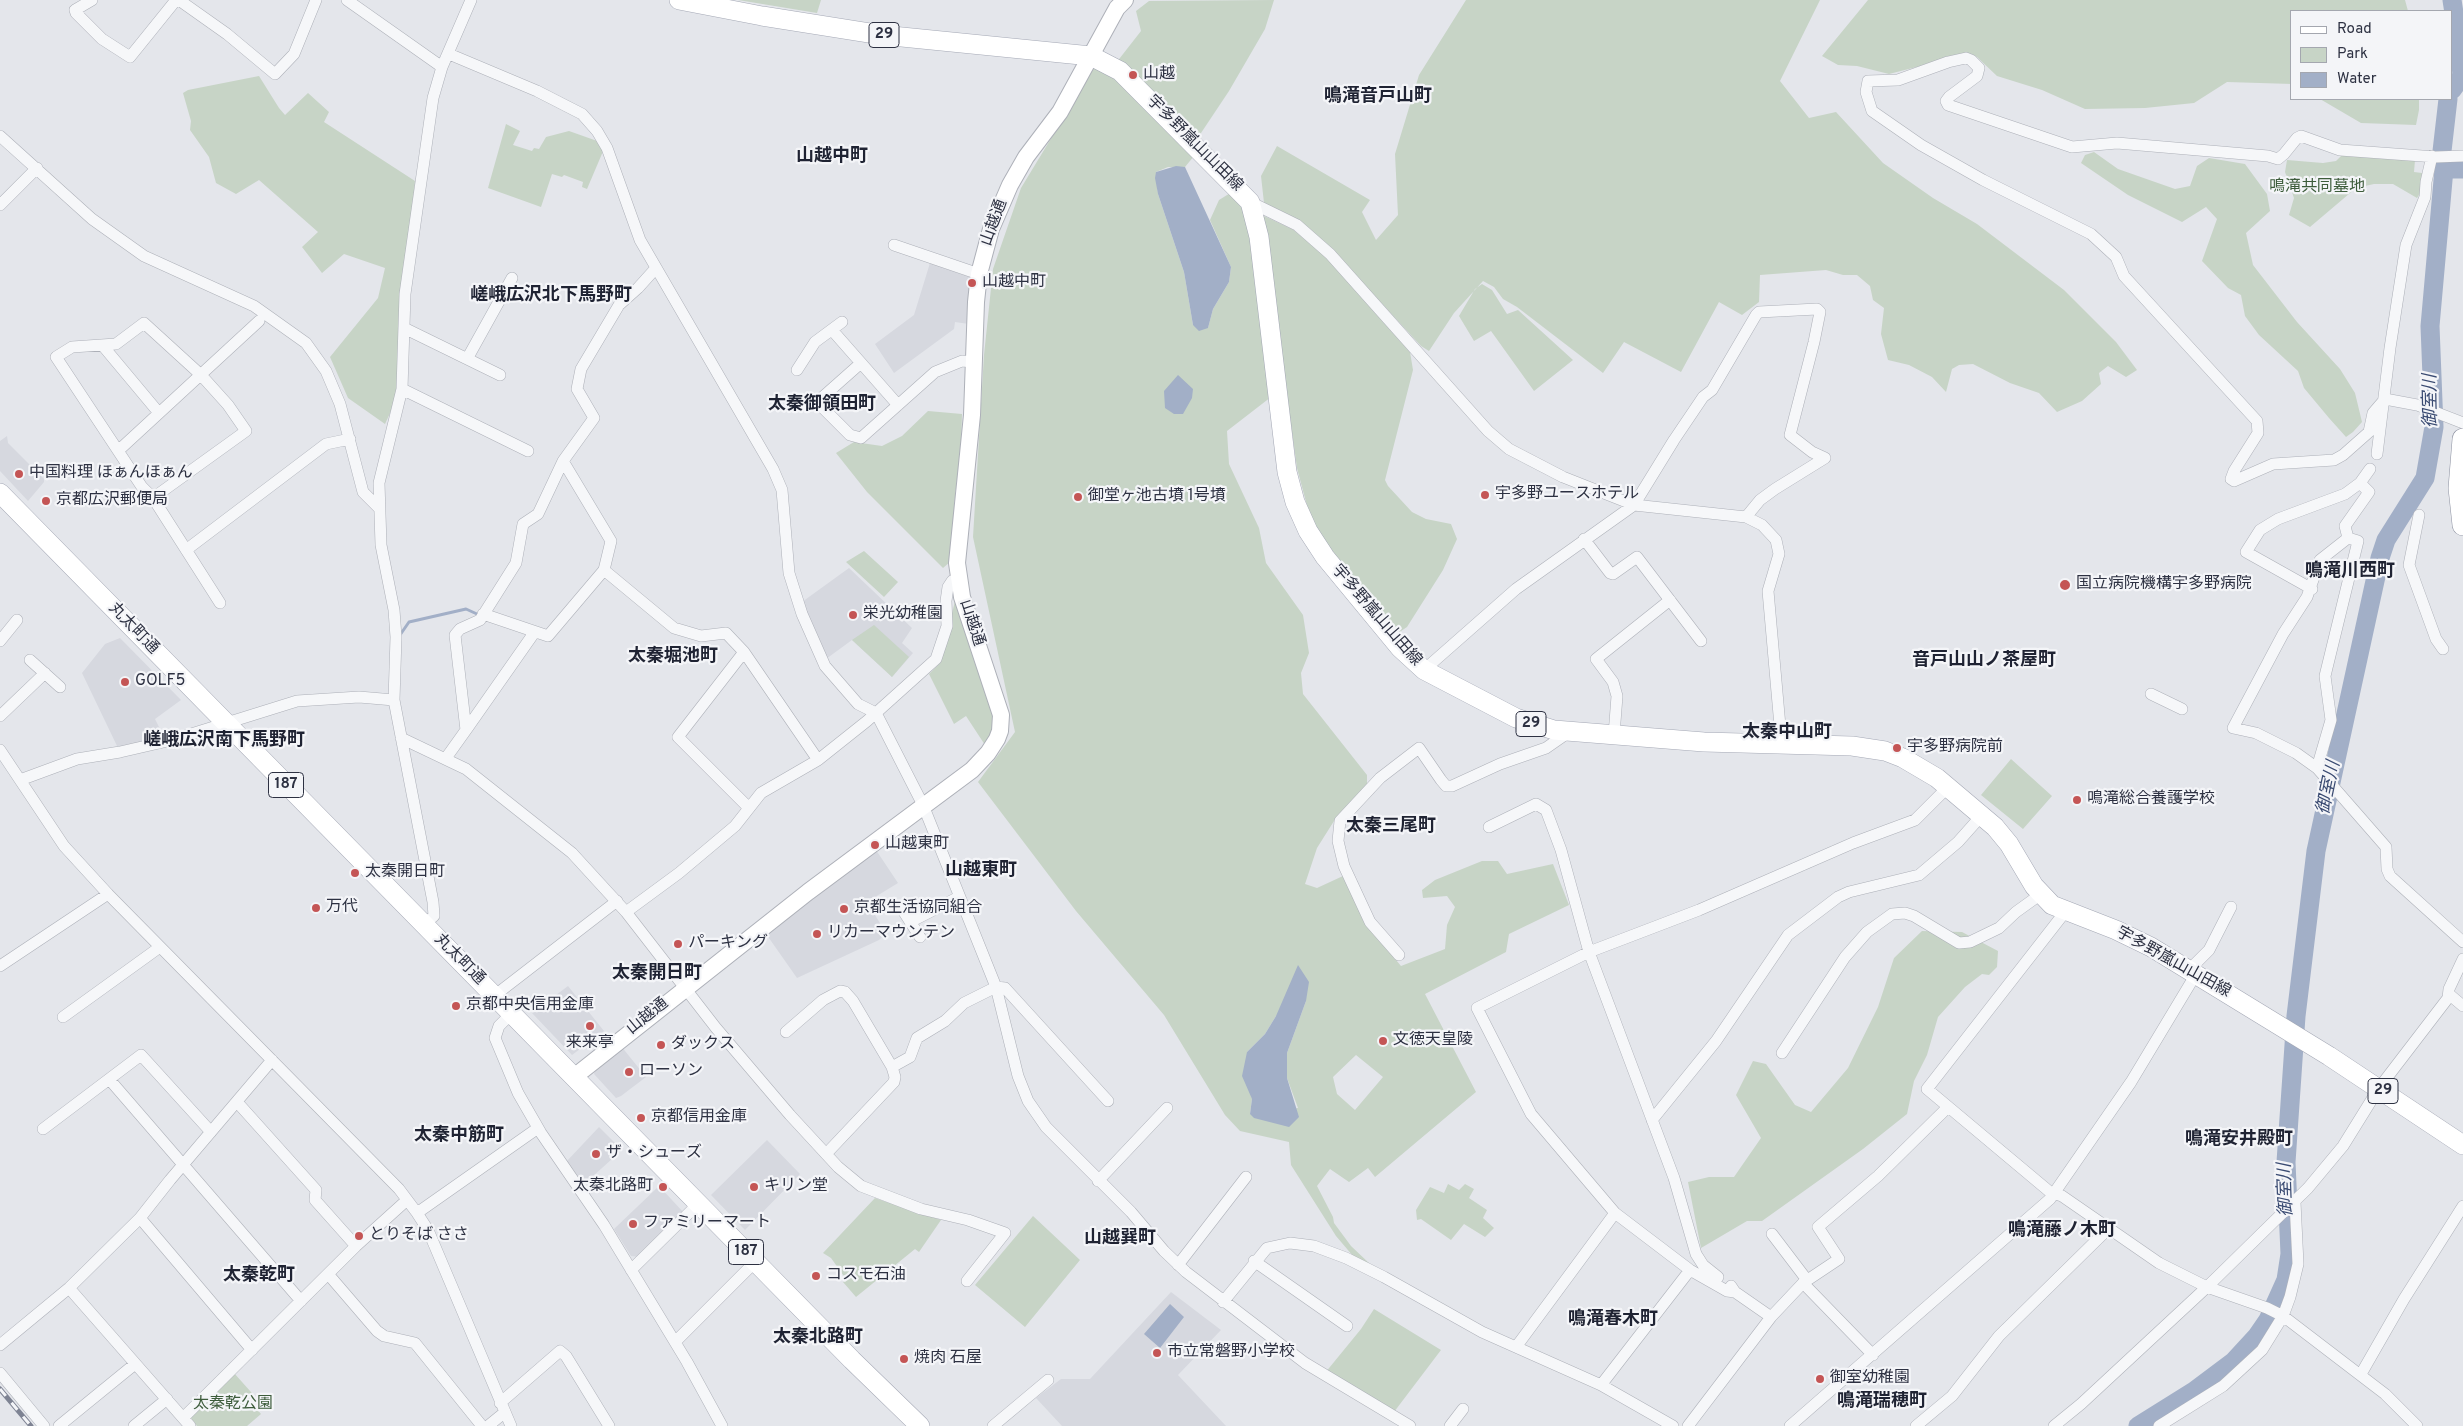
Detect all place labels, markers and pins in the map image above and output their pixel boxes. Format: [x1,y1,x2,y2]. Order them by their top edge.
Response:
place label: 山越 [1143,65,1175,85]
marker: 山越 [1127,69,1139,81]
place label: 山越中町 [982,273,1046,293]
marker: 山越中町 [966,277,978,289]
place label: 中国料理 ほぁんほぁん [29,464,193,484]
marker: 中国料理 ほぁんほぁん [13,468,25,480]
place label: 宇多野ユースホテル [1495,485,1639,505]
place label: 御堂ヶ池古墳 1号墳 [1088,487,1226,507]
marker: 宇多野ユースホテル [1479,489,1491,501]
place label: 京都広沢郵便局 [56,491,168,511]
marker: 御堂ヶ池古墳 1号墳 [1072,491,1084,503]
marker: 京都広沢郵便局 [40,495,52,507]
place label: 国立病院機構宇多野病院 [2076,575,2252,595]
marker: 国立病院機構宇多野病院 [2058,578,2072,592]
place label: 栄光幼稚園 [863,605,943,625]
marker: 栄光幼稚園 [847,609,859,621]
place label: GOLF5 [135,672,185,692]
marker: GOLF5 [119,676,131,688]
place label: 宇多野病院前 [1907,738,2003,758]
marker: 宇多野病院前 [1891,742,1903,754]
place label: 鳴滝総合養護学校 [2087,790,2215,810]
marker: 鳴滝総合養護学校 [2071,794,2083,806]
place label: 山越東町 [885,835,949,855]
marker: 山越東町 [869,839,881,851]
place label: 太秦開日町 [365,863,445,883]
marker: 太秦開日町 [349,867,361,879]
place label: 万代 [326,898,358,918]
place label: 京都生活協同組合 [854,899,982,919]
marker: 万代 [310,902,322,914]
marker: 京都生活協同組合 [838,903,850,915]
place label: リカーマウンテン [827,924,955,944]
marker: リカーマウンテン [811,928,823,940]
place label: パーキング [688,934,768,954]
marker: パーキング [672,938,684,950]
place label: 京都中央信用金庫 [466,996,594,1016]
marker: 京都中央信用金庫 [450,1000,462,1012]
marker: 来来亭 [584,1020,596,1032]
place label: 文徳天皇陵 [1393,1031,1473,1051]
place label: 来来亭 [566,1034,614,1054]
place label: ダックス [671,1035,735,1055]
marker: 文徳天皇陵 [1377,1035,1389,1047]
marker: ダックス [655,1039,667,1051]
place label: ローソン [639,1062,703,1082]
marker: ローソン [623,1066,635,1078]
place label: 京都信用金庫 [651,1108,747,1128]
marker: 京都信用金庫 [635,1112,647,1124]
place label: ザ・シューズ [606,1144,702,1164]
marker: ザ・シューズ [590,1148,602,1160]
place label: 太秦北路町 [573,1177,653,1197]
place label: キリン堂 [764,1177,828,1197]
marker: 太秦北路町 [657,1181,669,1193]
marker: キリン堂 [748,1181,760,1193]
place label: ファミリーマート [643,1214,771,1234]
marker: ファミリーマート [627,1218,639,1230]
place label: とりそば ささ [369,1226,469,1246]
marker: とりそば ささ [353,1230,365,1242]
place label: コスモ石油 [826,1266,906,1286]
marker: コスモ石油 [810,1270,822,1282]
place label: 市立常磐野小学校 [1167,1343,1295,1363]
marker: 市立常磐野小学校 [1151,1347,1163,1359]
place label: 焼肉 石屋 [914,1349,982,1369]
marker: 焼肉 石屋 [898,1353,910,1365]
place label: 御室幼稚園 [1830,1369,1910,1389]
marker: 御室幼稚園 [1814,1373,1826,1385]

